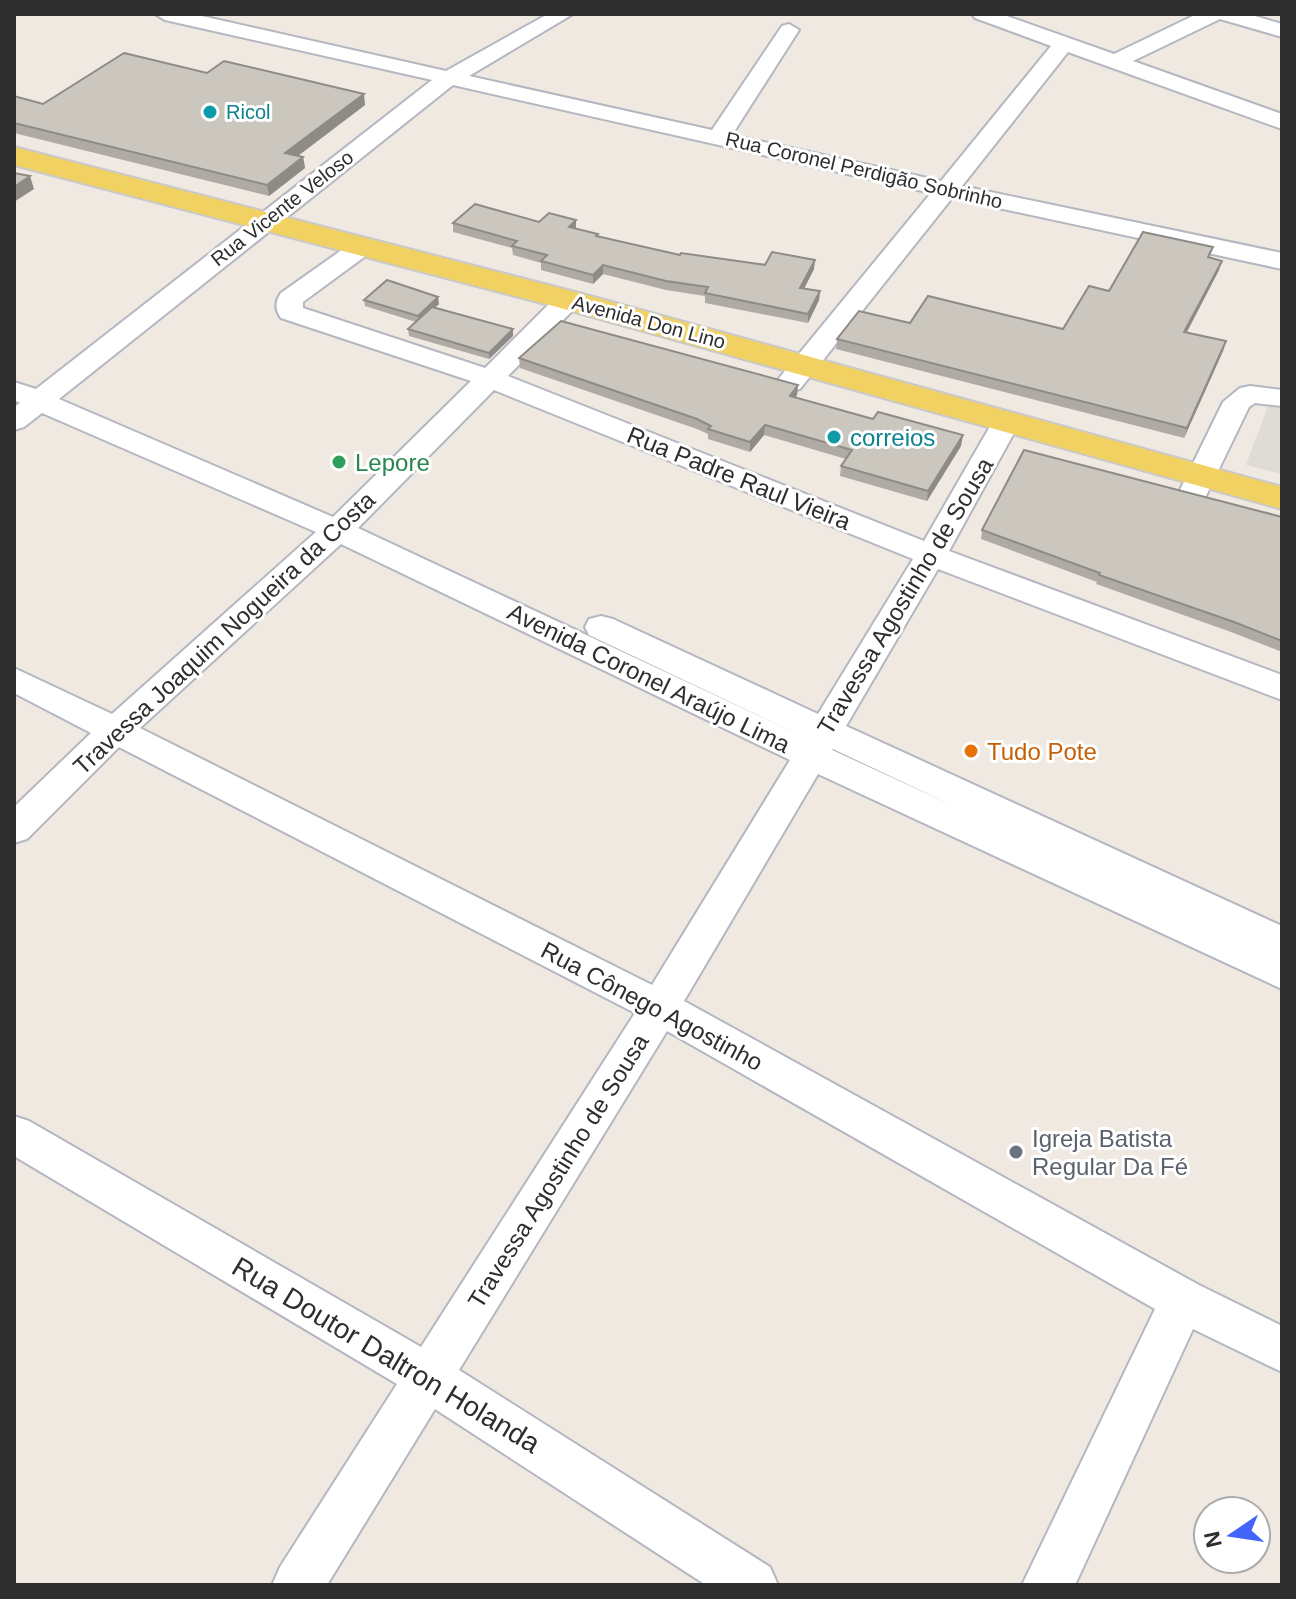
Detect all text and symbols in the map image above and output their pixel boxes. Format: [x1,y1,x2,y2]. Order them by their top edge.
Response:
place label: Ricol [226,101,270,123]
marker: Ricol [201,103,219,121]
street label: Rua Coronel Perdigão Sobrinho [723,127,1005,213]
street label: Rua Vicente Veloso [207,146,357,270]
street label: Avenida Don Lino [570,291,728,353]
street label: Rua Padre Raul Vieira [623,421,855,535]
place label: correios [850,424,935,451]
marker: correios [825,428,843,446]
place label: Lepore [355,449,430,476]
street label: Travessa Agostinho de Sousa [812,452,999,739]
marker: Lepore [330,453,348,471]
street label: Travessa Joaquim Nogueira da Costa [68,486,381,780]
street label: Avenida Coronel Araújo Lima [504,598,795,758]
place label: Tudo Pote [987,738,1097,765]
marker: Tudo Pote [962,742,980,760]
street label: Rua Cônego Agostinho [537,936,767,1076]
street label: Travessa Agostinho de Sousa [462,1028,654,1313]
place label: Igreja Batista Regular Da Fé [1032,1125,1188,1180]
marker: Igreja Batista Regular Da Fé [1007,1143,1025,1161]
street label: Rua Doutor Daltron Holanda [227,1251,546,1459]
north arrow [1192,1495,1272,1575]
text: N [1199,1529,1227,1550]

